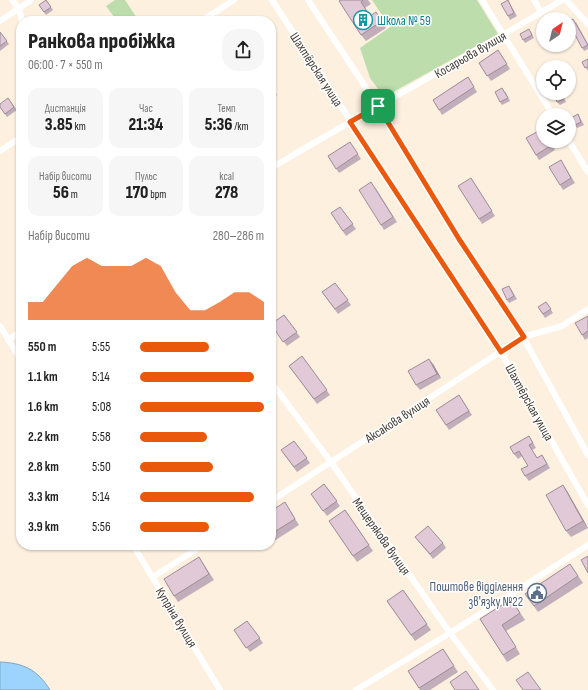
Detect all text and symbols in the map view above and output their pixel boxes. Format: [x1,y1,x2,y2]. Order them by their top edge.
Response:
building icon: Школа № 59 [352,9,374,31]
north arrow [536,12,576,52]
map controls [536,12,576,148]
place label: Школа № 59 [377,13,431,29]
text: Ранкова пробіжка [28,28,175,55]
street label: Косарьова вулиця [432,28,509,82]
button: share [222,29,264,71]
street label: Шахтёрская улица [286,29,346,110]
text: 06:00 · 7 × 550 m [28,57,103,73]
button: locate [536,60,576,100]
pin [361,89,395,123]
icon: arrive [367,95,389,117]
text: Дистанція [45,102,86,115]
text: Час [139,102,153,115]
text: Темп [218,102,236,115]
button: layers [536,108,576,148]
text: 3.85 [45,115,73,135]
text: 21:34 [129,115,163,135]
text: 5:36 [205,115,233,135]
text: km [73,120,86,133]
text: /km [233,120,249,133]
text: Набір висоти [39,170,92,183]
text: Пульс [135,170,157,183]
text: kcal [219,170,234,183]
text: 56 [53,183,69,203]
text: 170 [126,183,148,203]
text: 278 [215,183,238,203]
text: m [69,188,78,201]
text: bpm [148,188,166,201]
text: Набір висоти [28,228,90,244]
text: 280–286 m [213,228,264,244]
text: 550 m [28,339,56,355]
text: 5:55 [92,339,110,355]
street label: Шахтёрская улица [501,361,557,444]
text: 1.1 km [28,369,58,385]
text: 5:14 [92,369,110,385]
street label: Аксакова вулиця [361,393,433,447]
text: 1.6 km [28,399,58,415]
text: 5:08 [92,399,111,415]
text: 2.2 km [28,429,59,445]
text: 5:58 [92,429,111,445]
text: 2.8 km [28,459,59,475]
text: 5:50 [92,459,111,475]
text: 3.3 km [28,489,59,505]
text: 5:14 [92,489,110,505]
street label: Мещерякова вулиця [349,495,414,578]
text: 3.9 km [28,519,59,535]
text: 5:56 [92,519,111,535]
place label: Поштове відділення зв'язку №22 [430,579,523,610]
public building icon: Поштове відділення зв'язку №22 [526,582,548,604]
street label: Купріна вулиця [152,585,200,651]

